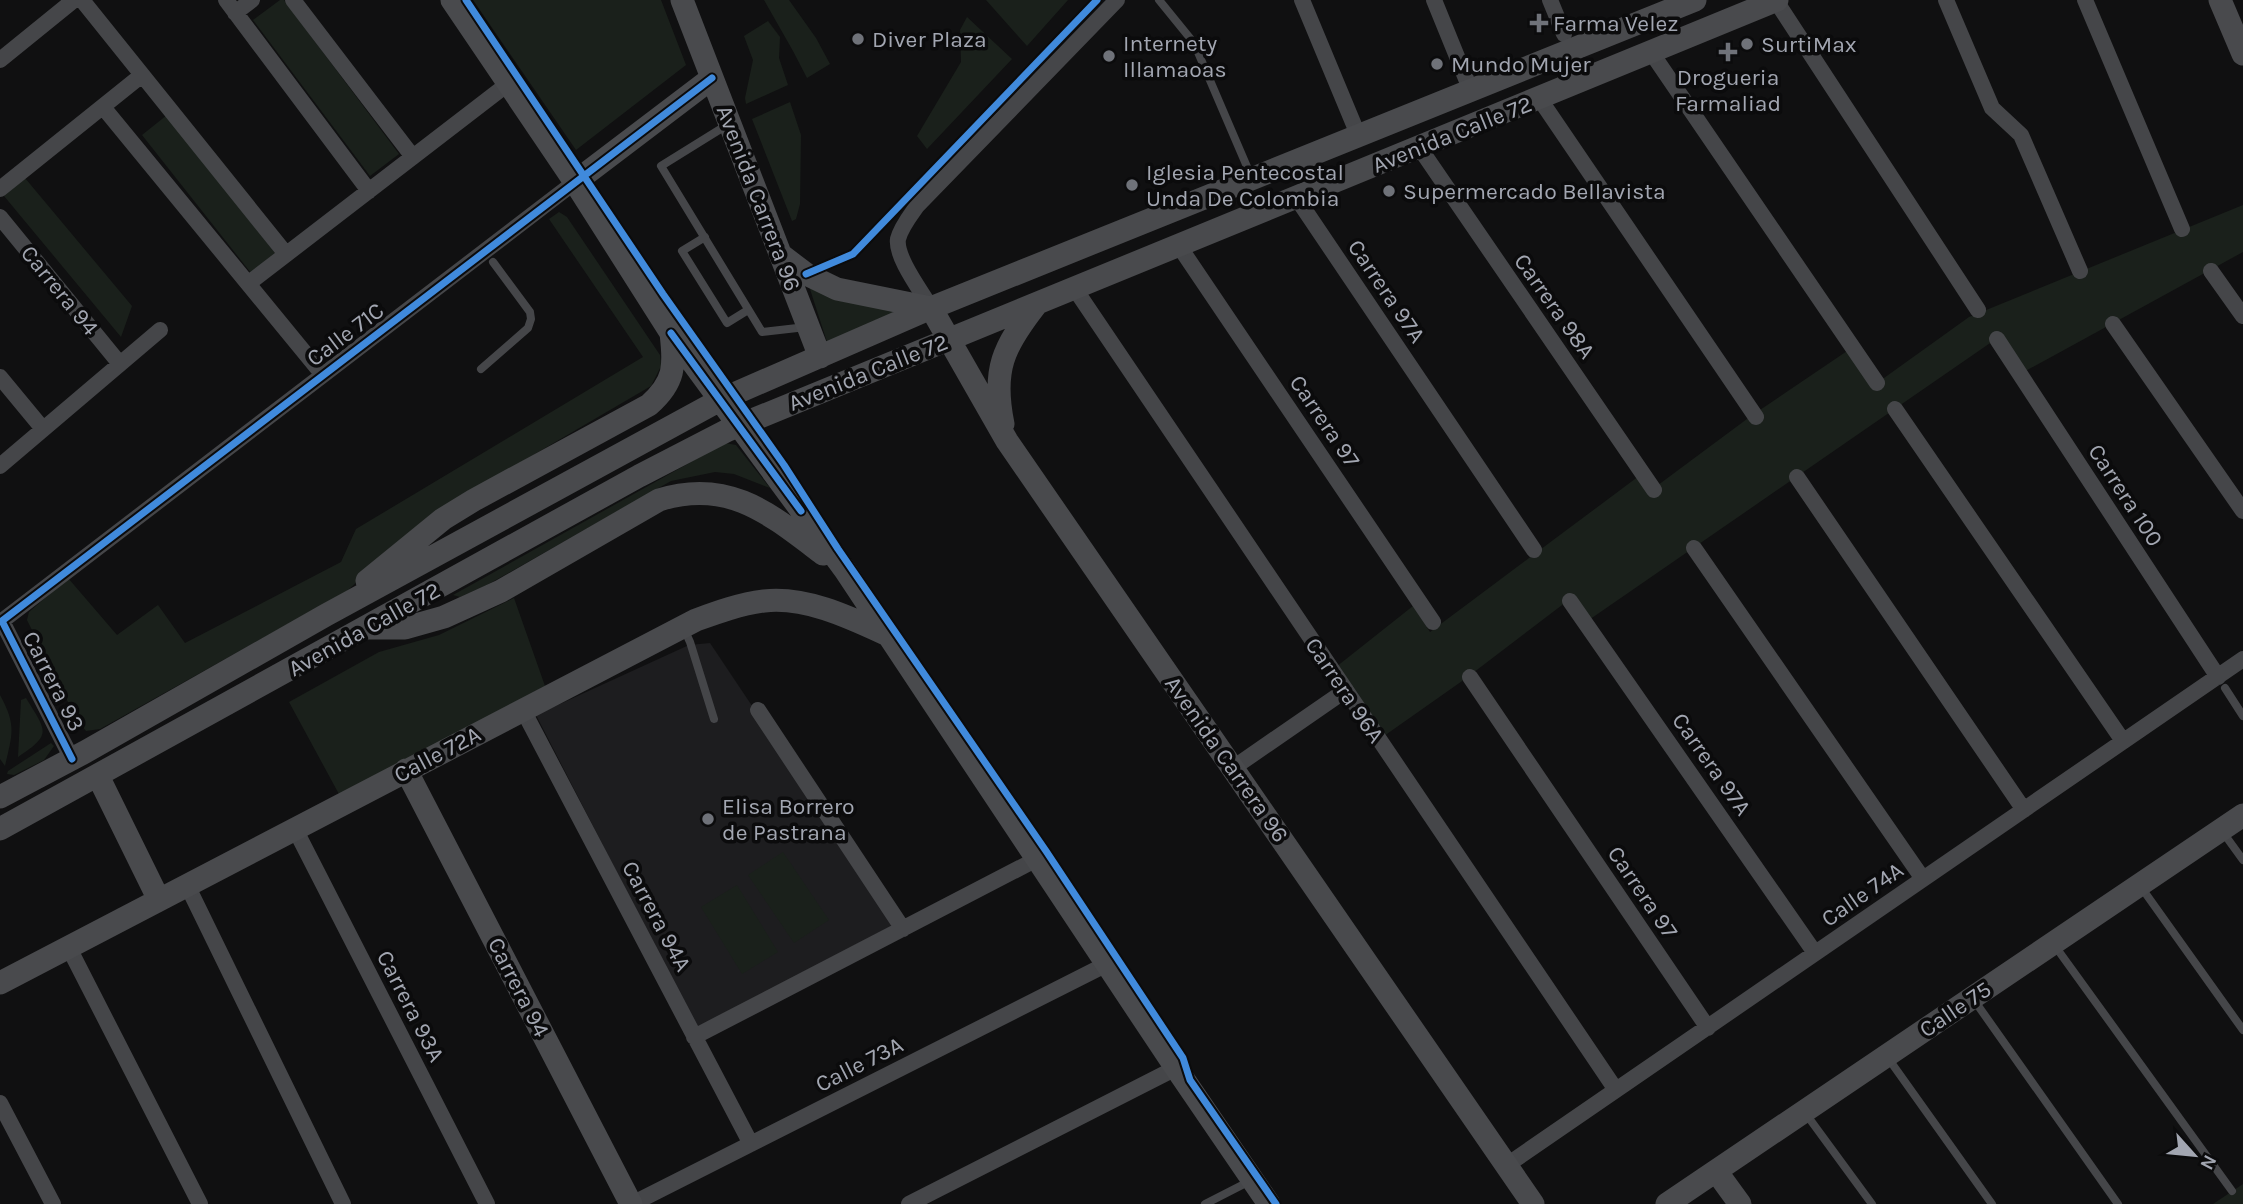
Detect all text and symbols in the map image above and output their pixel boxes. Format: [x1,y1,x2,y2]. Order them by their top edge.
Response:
place label: Farma Velez [1553,10,1678,37]
marker: Farma Velez [1531,15,1547,31]
place label: Diver Plaza [872,26,987,53]
place label: Internety Illamaoas [1123,30,1226,83]
marker: Diver Plaza [850,31,866,47]
place label: SurtiMax [1761,31,1857,58]
marker: SurtiMax [1739,36,1755,52]
marker: Drogueria Farmaliad [1720,44,1736,60]
marker: Internety Illamaoas [1101,48,1117,64]
place label: Mundo Mujer [1451,51,1591,78]
marker: Mundo Mujer [1429,56,1445,72]
place label: Drogueria Farmaliad [1675,64,1781,117]
street label: Avenida Calle 72 [1369,90,1536,179]
street label: Avenida Carrera 96 [711,102,806,295]
place label: Iglesia Pentecostal Unda De Colombia [1146,159,1344,212]
marker: Iglesia Pentecostal Unda De Colombia [1124,177,1140,193]
place label: Supermercado Bellavista [1403,178,1666,205]
marker: Supermercado Bellavista [1381,183,1397,199]
street label: Carrera 97A [1342,234,1431,348]
street label: Carrera 94 [15,240,104,341]
street label: Carrera 98A [1508,248,1601,364]
street label: Calle 71C [301,297,389,372]
street label: Avenida Calle 72 [785,328,952,417]
street label: Carrera 97 [1284,370,1365,473]
street label: Carrera 100 [2083,439,2169,551]
street label: Avenida Calle 72 [284,577,445,682]
street label: Carrera 93 [17,627,90,736]
street label: Carrera 96A [1299,632,1390,748]
street label: Avenida Carrera 96 [1159,671,1294,848]
street label: Carrera 97A [1666,708,1757,821]
street label: Calle 72A [389,720,485,788]
place label: Elisa Borrero de Pastrana [722,793,855,846]
marker: Elisa Borrero de Pastrana [700,811,716,827]
street label: Carrera 97 [1602,841,1683,944]
street label: Carrera 94A [616,856,697,976]
street label: Calle 74A [1816,856,1908,932]
street label: Carrera 94 [482,933,555,1042]
street label: Carrera 93A [371,946,450,1067]
street label: Calle 75 [1914,976,1996,1043]
street label: Calle 73A [811,1031,907,1098]
north arrow [2159,1120,2229,1190]
text: N [2195,1151,2221,1173]

